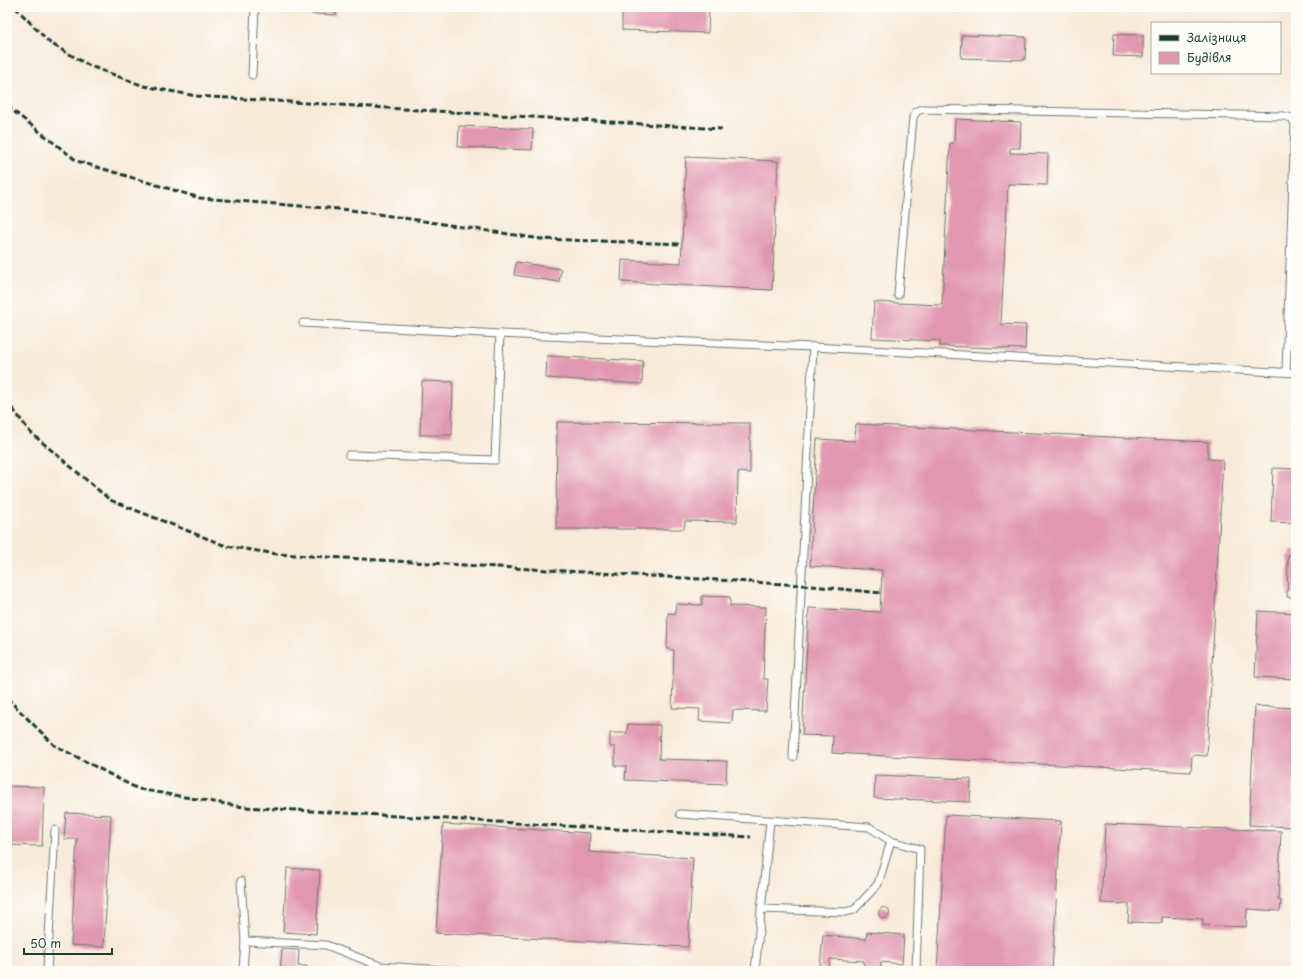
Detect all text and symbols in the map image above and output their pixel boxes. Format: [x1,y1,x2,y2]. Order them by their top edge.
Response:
legend [1151,22,1281,74]
text: Залізниця [1186,28,1246,46]
text: Будівля [1187,48,1232,66]
scale bar [24,930,112,956]
text: 50 m [30,934,61,952]

